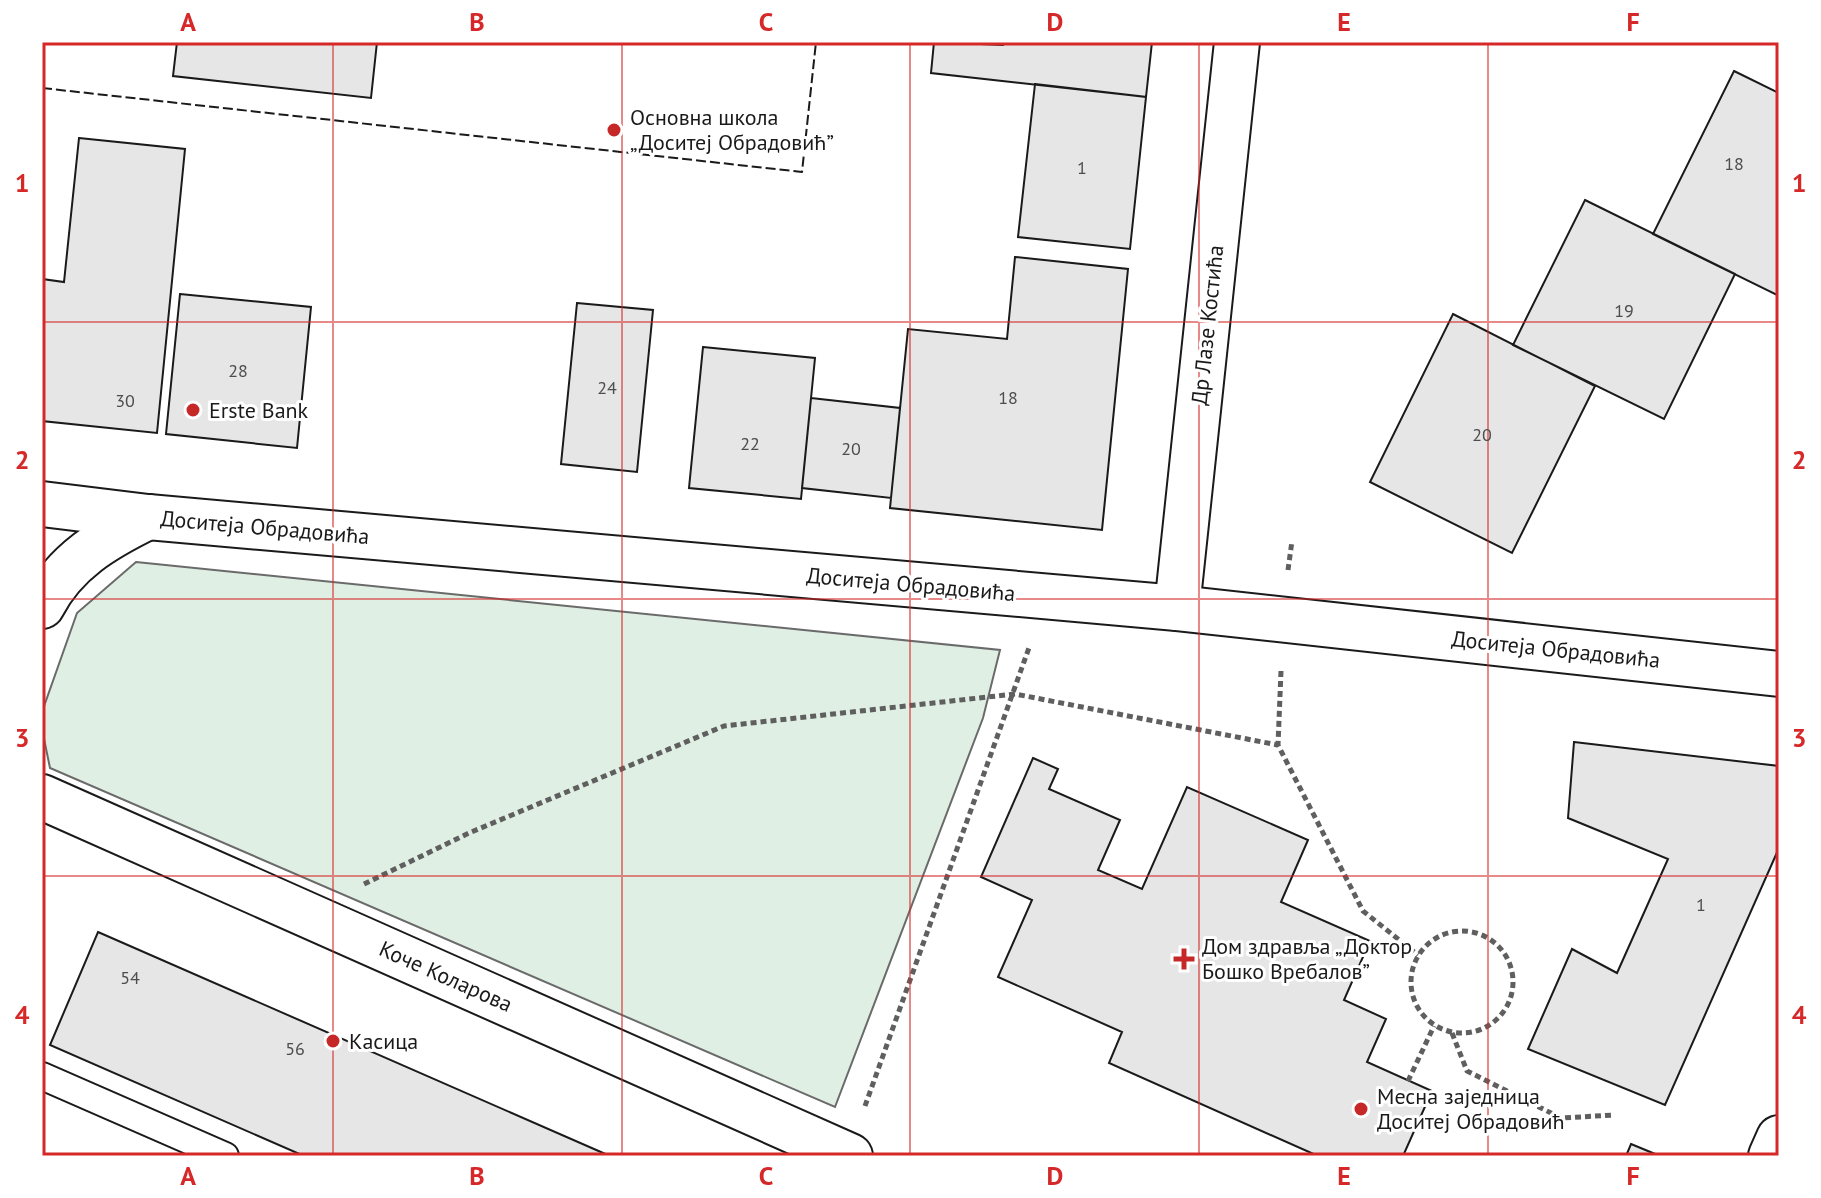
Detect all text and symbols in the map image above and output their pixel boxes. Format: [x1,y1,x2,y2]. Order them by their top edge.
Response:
text: A [180,5,196,38]
text: B [469,5,485,38]
text: C [759,5,773,38]
text: D [1047,5,1063,38]
text: E [1337,5,1351,38]
text: F [1626,5,1640,38]
place label: Основна школа „Доситеј Обрадовић” [630,103,834,156]
marker: Основна школа „Доситеј Обрадовић” [605,121,623,139]
house number: 18 [1724,152,1744,175]
house number: 1 [1077,156,1087,179]
text: 1 [15,166,29,199]
text: 1 [1792,166,1806,199]
street label: Др Лазе Костића [1185,244,1229,406]
house number: 19 [1614,299,1634,322]
house number: 28 [228,359,248,382]
house number: 24 [597,376,617,399]
house number: 18 [998,386,1018,409]
house number: 30 [115,389,135,412]
place label: Erste Bank [209,396,309,424]
marker: Erste Bank [184,401,202,419]
house number: 20 [1472,423,1492,446]
house number: 22 [740,432,760,455]
house number: 20 [841,437,861,460]
text: 2 [15,443,29,476]
text: 2 [1792,443,1806,476]
street label: Доситеја Обрадовића [159,504,371,550]
street label: Доситеја Обрадовића [805,561,1017,607]
street label: Доситеја Обрадовића [1450,624,1662,674]
text: 3 [15,721,29,754]
text: 3 [1792,721,1806,754]
house number: 1 [1696,893,1706,916]
place label: Дом здравља „Доктор Бошко Вребалов” [1202,932,1412,985]
street label: Коче Коларова [375,934,517,1018]
marker: Дом здравља „Доктор Бошко Вребалов” [1173,948,1195,970]
house number: 54 [120,966,140,989]
text: 4 [15,998,30,1031]
text: 4 [1792,998,1807,1031]
place label: Касица [349,1027,418,1055]
marker: Касица [324,1032,342,1050]
house number: 56 [285,1037,305,1060]
place label: Месна заједница Доситеј Обрадовић [1377,1082,1565,1135]
marker: Месна заједница Доситеј Обрадовић [1352,1100,1370,1118]
text: A [180,1159,196,1192]
text: B [469,1159,485,1192]
text: C [759,1159,773,1192]
text: D [1047,1159,1063,1192]
text: E [1337,1159,1351,1192]
text: F [1626,1159,1640,1192]

